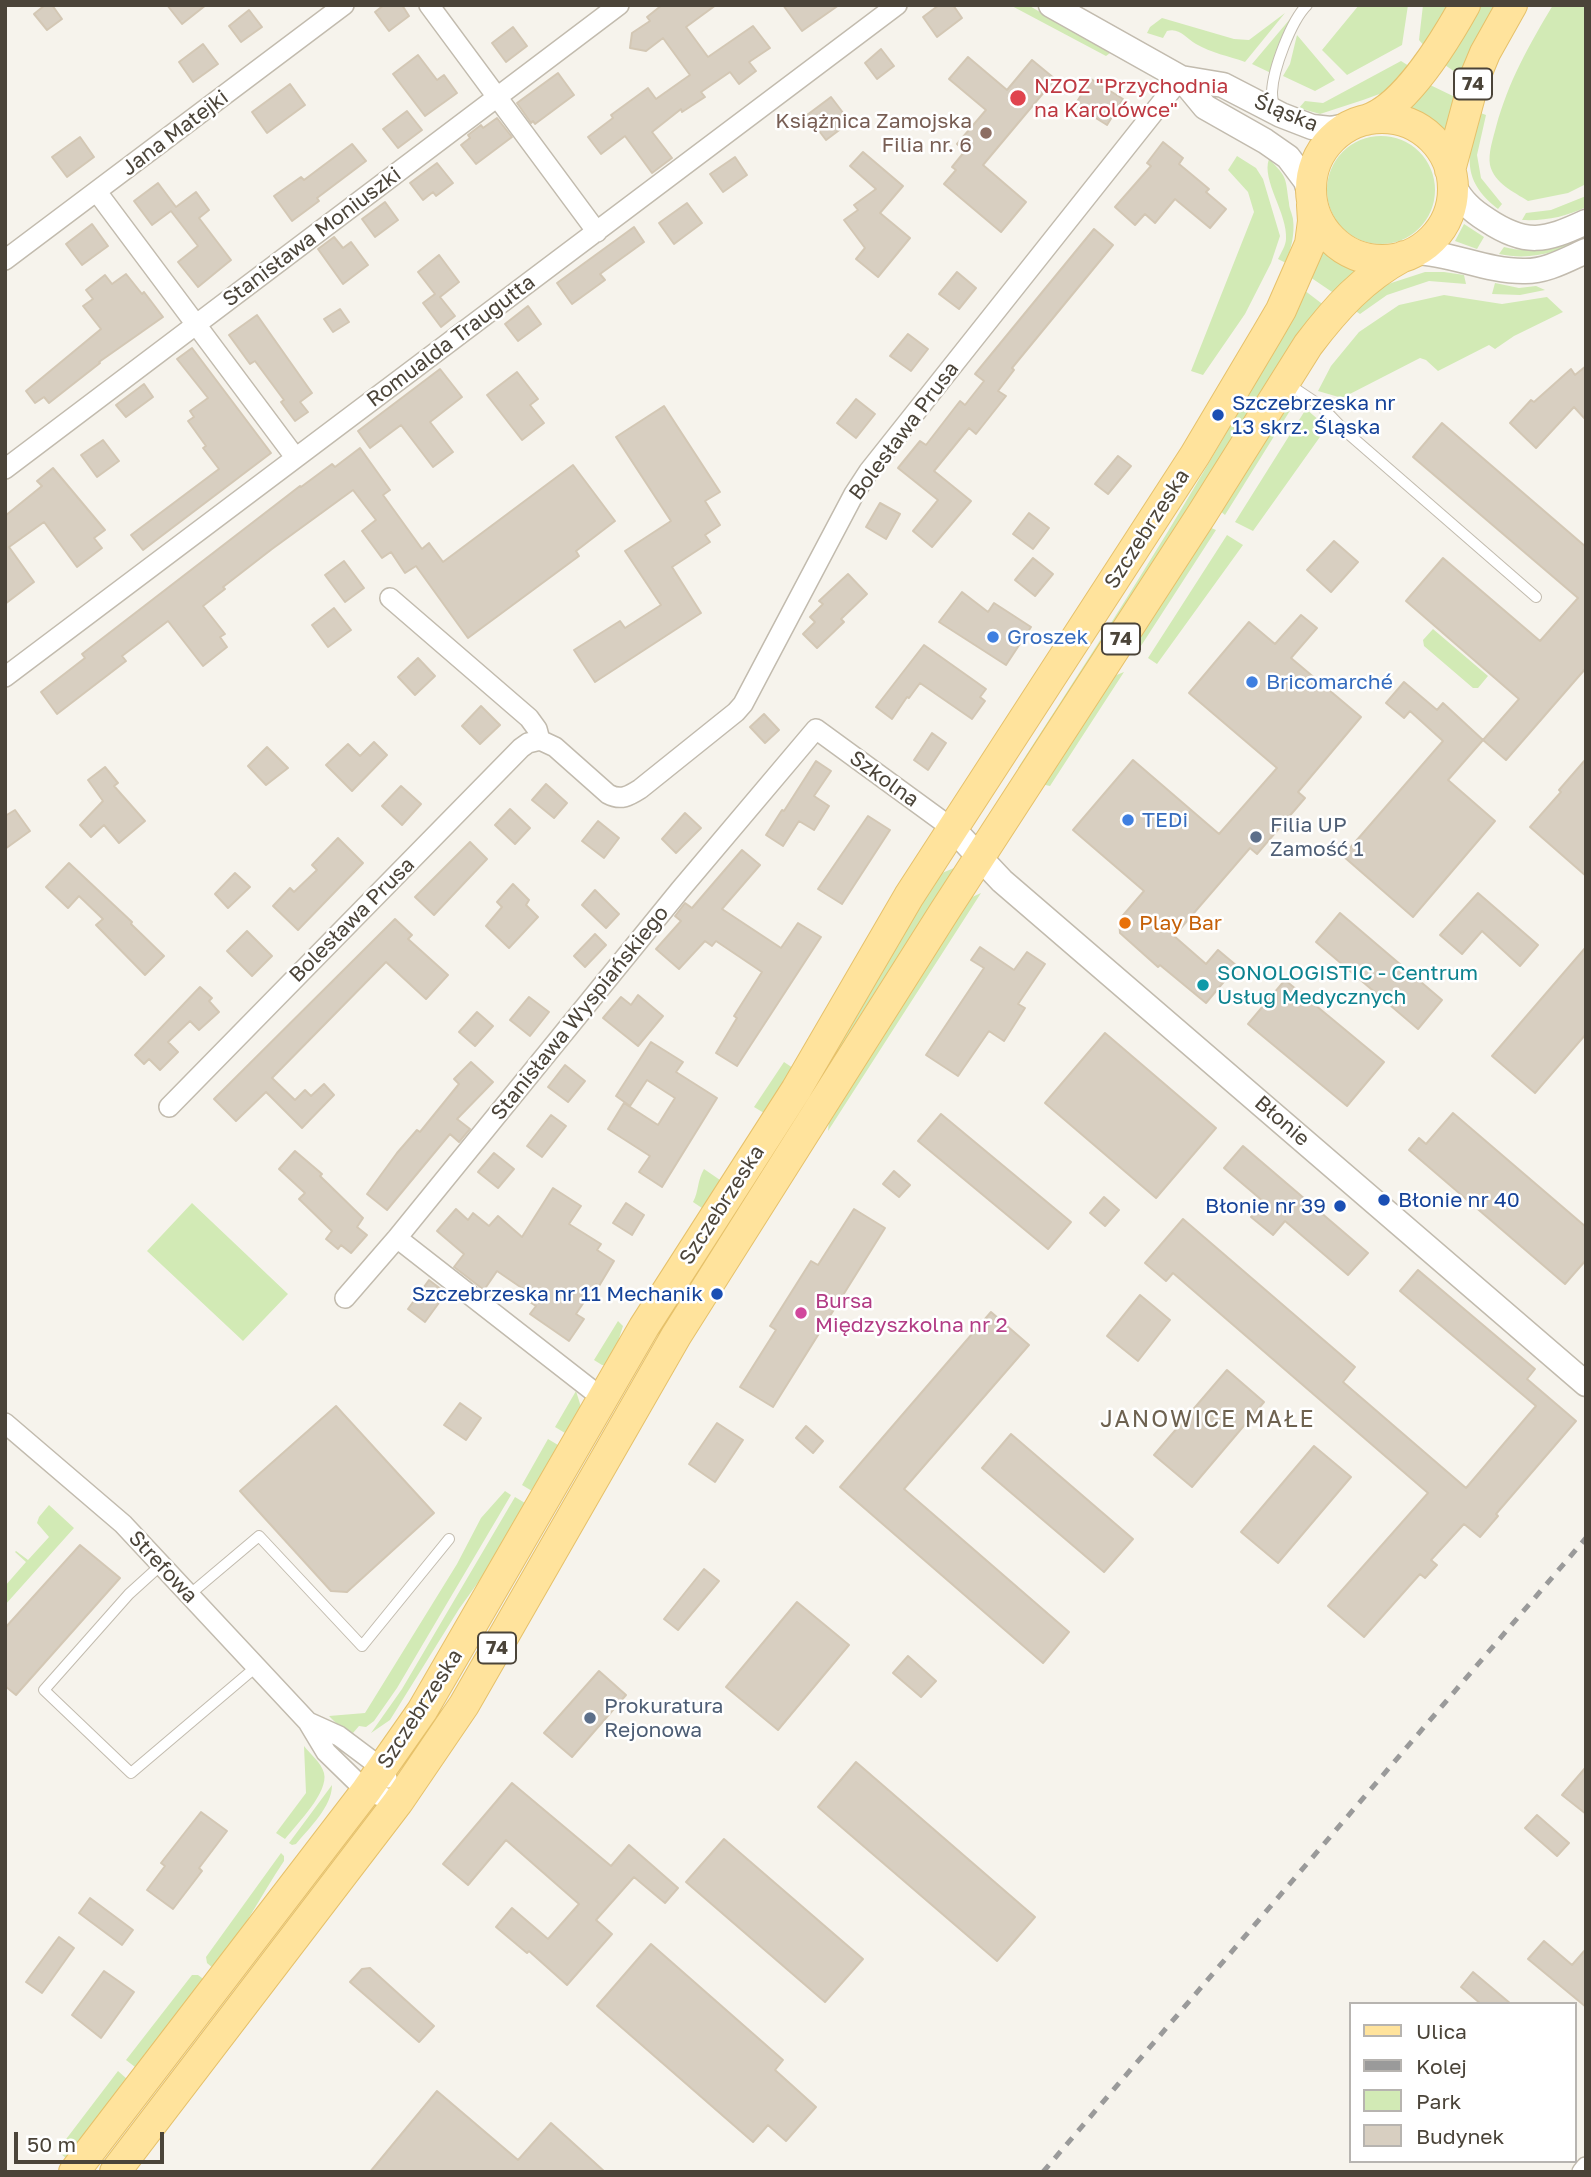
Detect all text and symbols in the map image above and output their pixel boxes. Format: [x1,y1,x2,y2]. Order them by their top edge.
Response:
road number: 74 [1454,68,1492,100]
place label: NZOZ "Przychodnia na Karolówce" [1034,73,1228,123]
street label: Jana Matejki [117,85,233,181]
marker: NZOZ "Przychodnia na Karolówce" [1008,88,1028,108]
street label: Śląska [1250,89,1322,137]
place label: Książnica Zamojska Filia nr. 6 [775,108,972,158]
marker: Książnica Zamojska Filia nr. 6 [978,125,994,141]
street label: Stanisława Moniuszki [218,162,406,312]
street label: Romualda Traugutta [362,270,540,412]
street label: Bolesława Prusa [844,357,964,505]
place label: Szczebrzeska nr 13 skrz. Śląska [1232,390,1395,440]
marker: Szczebrzeska nr 13 skrz. Śląska [1210,407,1226,423]
street label: Szczebrzeska [1099,465,1195,593]
place label: Groszek [1007,624,1088,650]
road number: 74 [1102,624,1140,654]
marker: Groszek [985,629,1001,645]
place label: Bricomarché [1266,669,1393,695]
marker: Bricomarché [1244,674,1260,690]
street label: Szkolna [844,745,924,813]
place label: TEDi [1142,807,1188,833]
marker: TEDi [1120,812,1136,828]
place label: Filia UP Zamość 1 [1270,812,1364,862]
marker: Filia UP Zamość 1 [1248,829,1264,845]
street label: Bolesława Prusa [284,852,420,988]
street label: Stanisława Wyspiańskiego [486,901,674,1125]
place label: Play Bar [1139,910,1222,936]
marker: Play Bar [1117,915,1133,931]
place label: SONOLOGISTIC - Centrum Usług Medycznych [1217,960,1478,1010]
marker: SONOLOGISTIC - Centrum Usług Medycznych [1195,977,1211,993]
street label: Błonie [1249,1090,1315,1152]
street label: Szczebrzeska [674,1141,770,1269]
place label: Błonie nr 40 [1398,1187,1520,1213]
marker: Błonie nr 40 [1376,1192,1392,1208]
place label: Błonie nr 39 [1205,1193,1326,1219]
marker: Błonie nr 39 [1332,1198,1348,1214]
place label: Szczebrzeska nr 11 Mechanik [412,1281,703,1307]
marker: Szczebrzeska nr 11 Mechanik [709,1286,725,1302]
place label: Bursa Międzyszkolna nr 2 [815,1288,1008,1338]
marker: Bursa Międzyszkolna nr 2 [793,1305,809,1321]
district label: JANOWICE MAŁE [1102,1406,1314,1434]
street label: Strefowa [123,1526,203,1608]
road number: 74 [478,1632,516,1664]
street label: Szczebrzeska [372,1645,468,1773]
place label: Prokuratura Rejonowa [604,1693,723,1743]
marker: Prokuratura Rejonowa [582,1710,598,1726]
legend [1350,2002,1577,2163]
text: Ulica [1416,2018,1467,2044]
text: Kolej [1416,2053,1467,2079]
text: Park [1416,2088,1461,2114]
scale bar [18,2118,168,2162]
text: Budynek [1416,2123,1504,2149]
text: 50 m [27,2131,76,2157]

